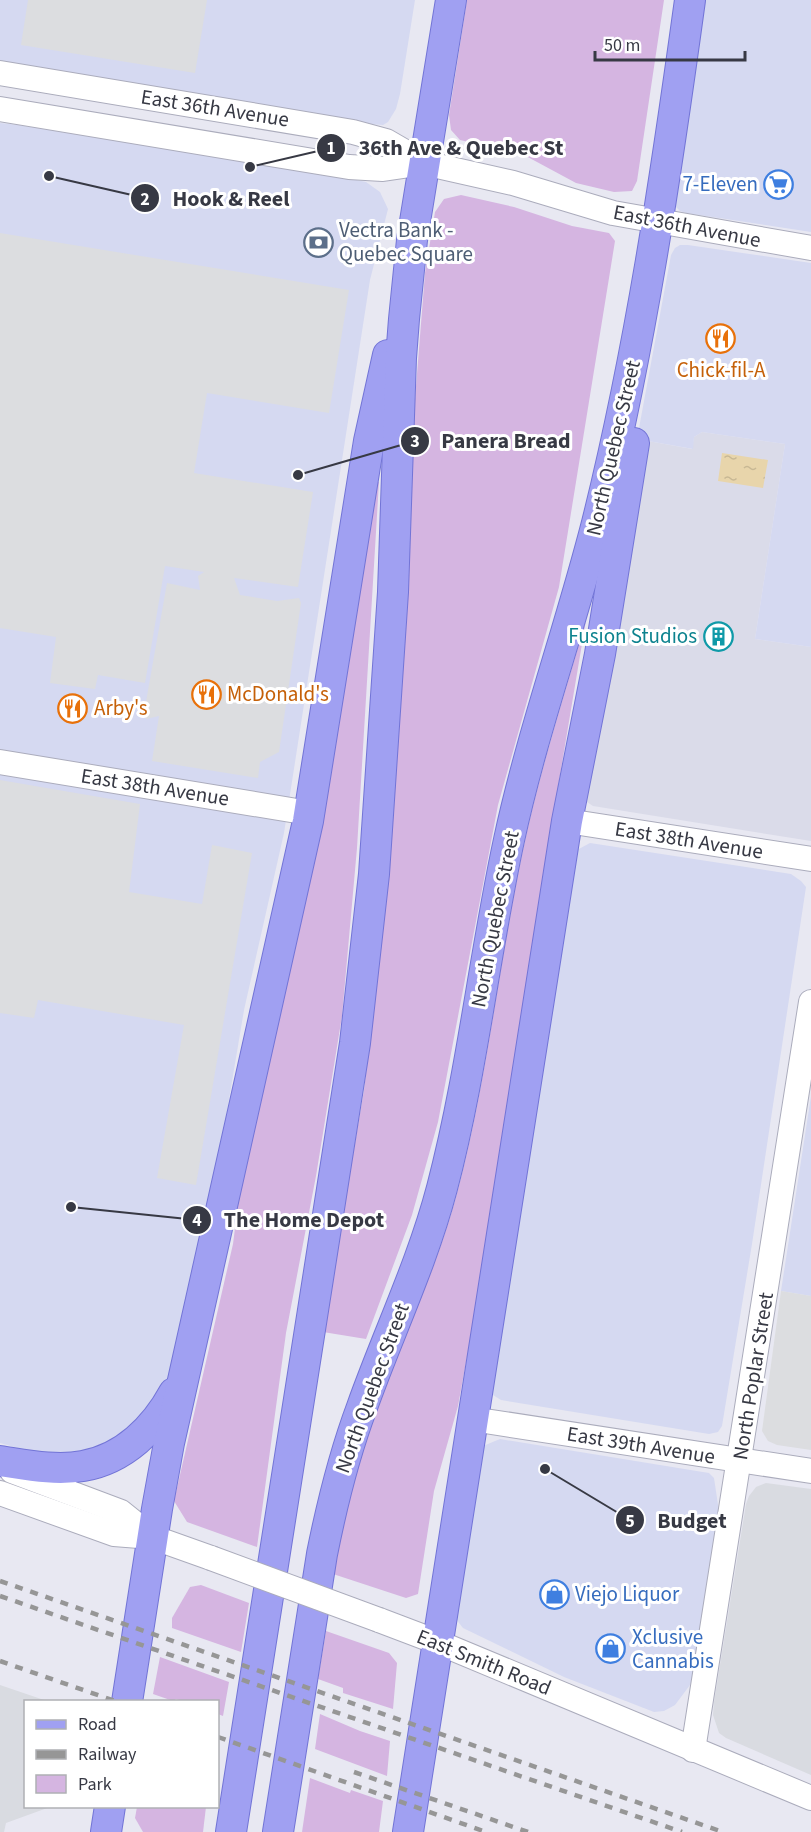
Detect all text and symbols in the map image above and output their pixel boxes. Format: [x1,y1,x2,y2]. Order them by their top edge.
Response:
scale bar [595,24,745,62]
text: 50 m [604,33,640,58]
street label: East 36th Avenue [139,81,291,135]
callout: 36th Ave & Quebec St [316,128,575,168]
text: 36th Ave & Quebec St [359,132,564,164]
text: 1 [326,136,336,161]
supermarket icon: 7-Eleven [763,168,795,200]
place label: 7-Eleven [682,169,758,199]
callout: Hook & Reel [130,178,301,218]
text: Hook & Reel [172,183,290,215]
text: 2 [140,187,150,212]
street label: East 36th Avenue [611,197,763,255]
place label: Vectra Bank - Quebec Square [339,215,473,269]
bank icon: Vectra Bank - Quebec Square [302,226,334,258]
restaurant icon: Chick-fil-A [705,323,737,355]
place label: Chick-fil-A [677,355,766,385]
street label: North Quebec Street [578,357,648,539]
callout: Panera Bread [400,421,583,461]
text: Panera Bread [441,425,571,457]
text: 3 [410,429,420,454]
building icon: Fusion Studios [702,620,734,652]
place label: Fusion Studios [568,621,697,651]
restaurant icon: McDonald's [190,678,222,710]
place label: McDonald's [227,679,329,709]
restaurant icon: Arby's [57,692,89,724]
place label: Arby's [94,693,148,723]
street label: East 38th Avenue [79,760,231,814]
street label: East 38th Avenue [613,813,765,867]
street label: North Quebec Street [463,828,527,1010]
callout: The Home Depot [182,1200,397,1240]
text: The Home Depot [224,1204,385,1236]
text: 4 [192,1208,202,1233]
street label: North Poplar Street [725,1290,781,1462]
street label: North Quebec Street [327,1299,417,1477]
street label: East 39th Avenue [565,1418,717,1472]
callout: Budget [615,1500,738,1540]
text: Budget [657,1505,727,1537]
text: 5 [625,1509,635,1534]
shop icon: Viejo Liquor [538,1578,570,1610]
place label: Viejo Liquor [575,1579,680,1609]
street label: East Smith Road [412,1621,556,1703]
place label: Xclusive Cannabis [632,1622,714,1676]
shop icon: Xclusive Cannabis [595,1633,627,1665]
legend [24,1700,219,1808]
text: Road [78,1712,117,1737]
text: Railway [78,1742,137,1767]
text: Park [78,1772,112,1797]

